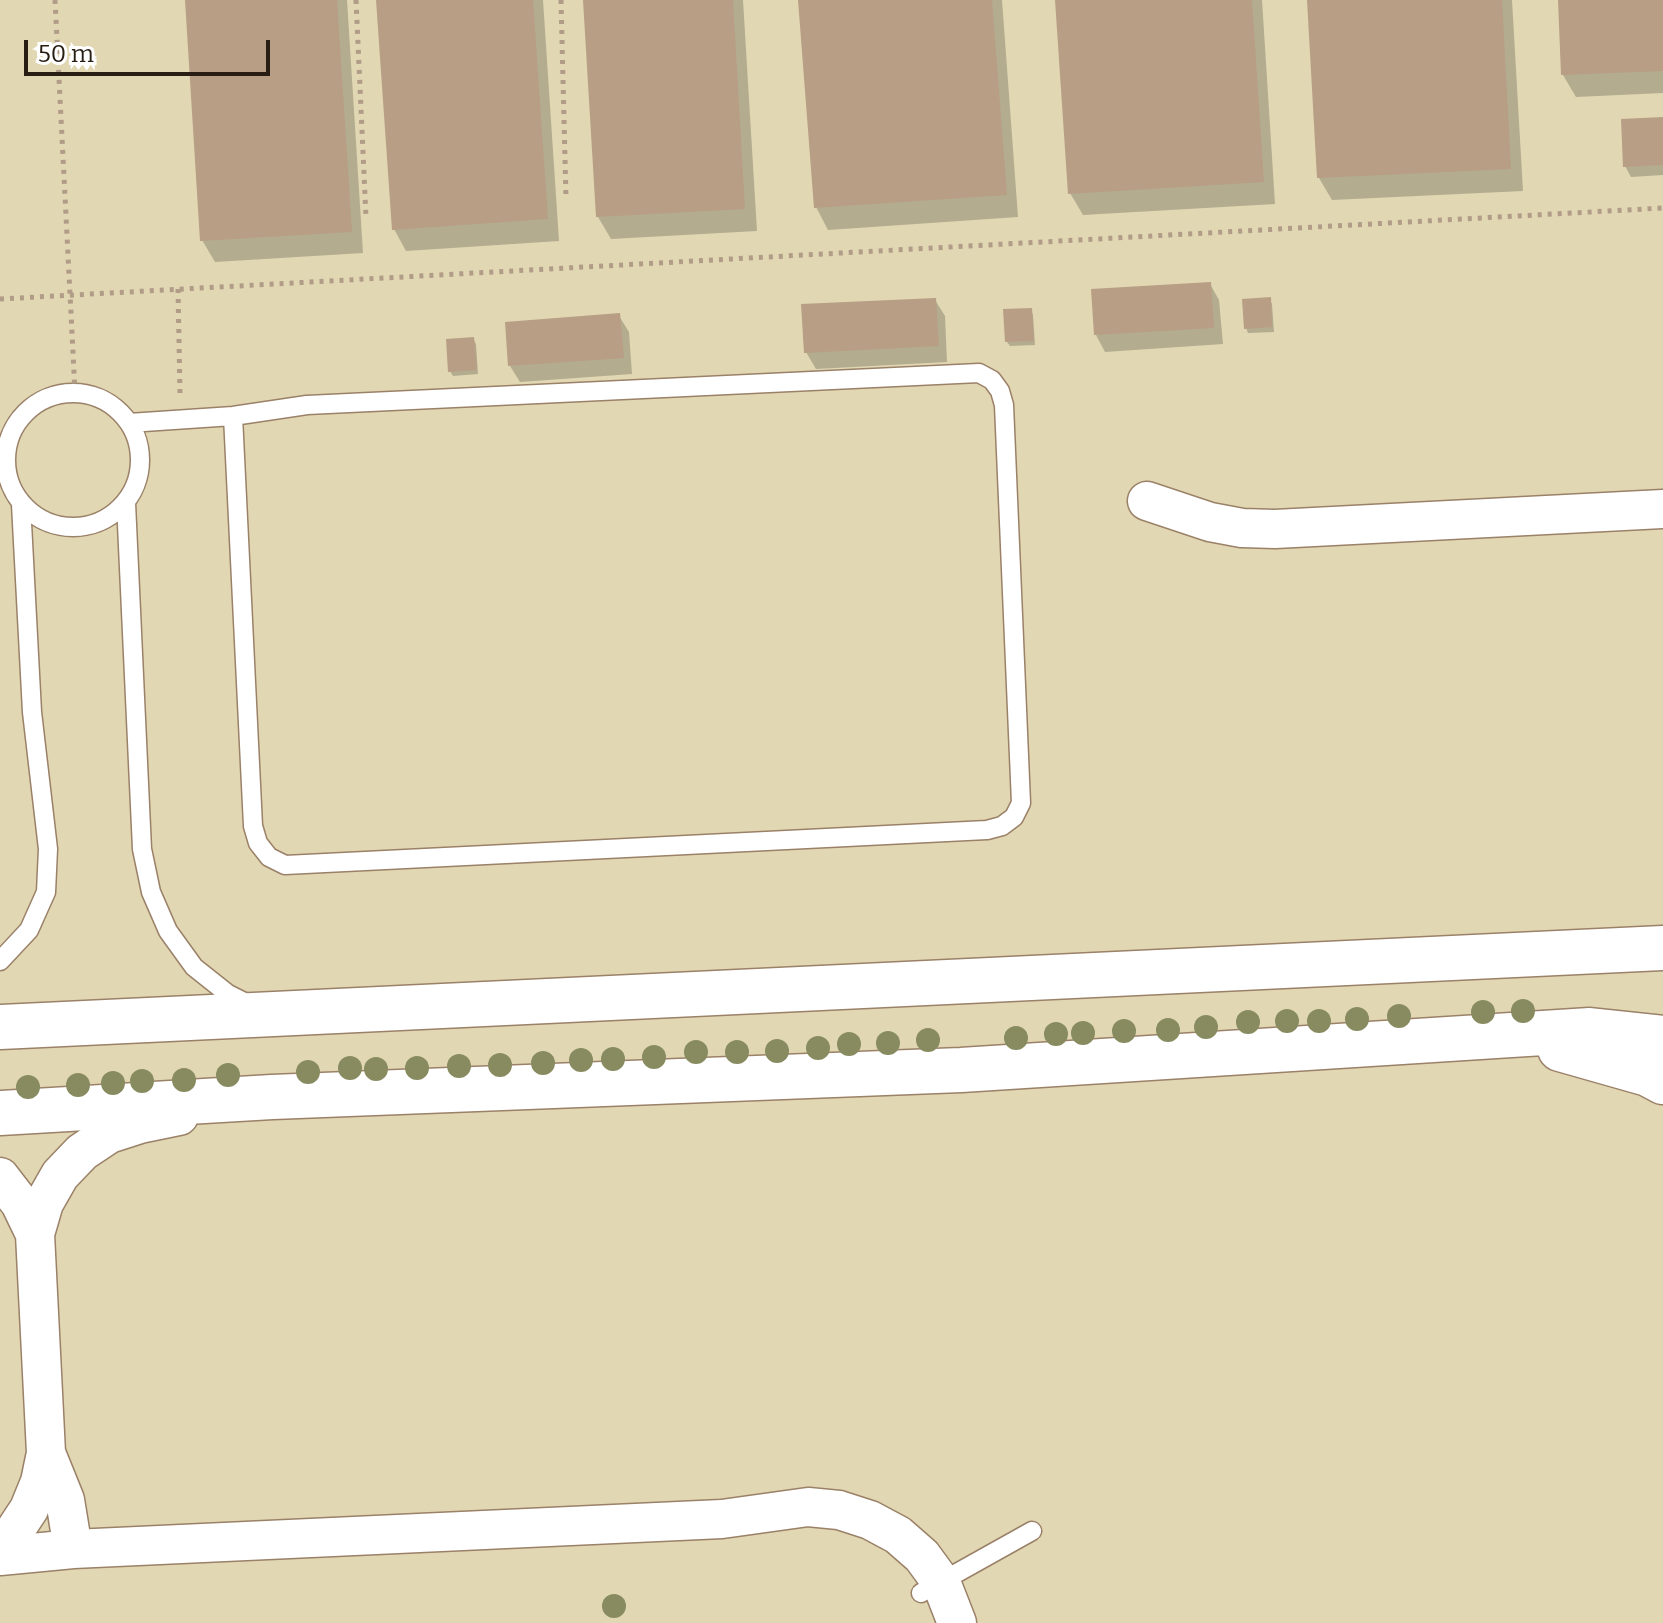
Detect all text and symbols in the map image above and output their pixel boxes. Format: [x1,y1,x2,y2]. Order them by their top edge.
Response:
scale bar [28,24,274,74]
text: 50 m [38,40,94,68]

